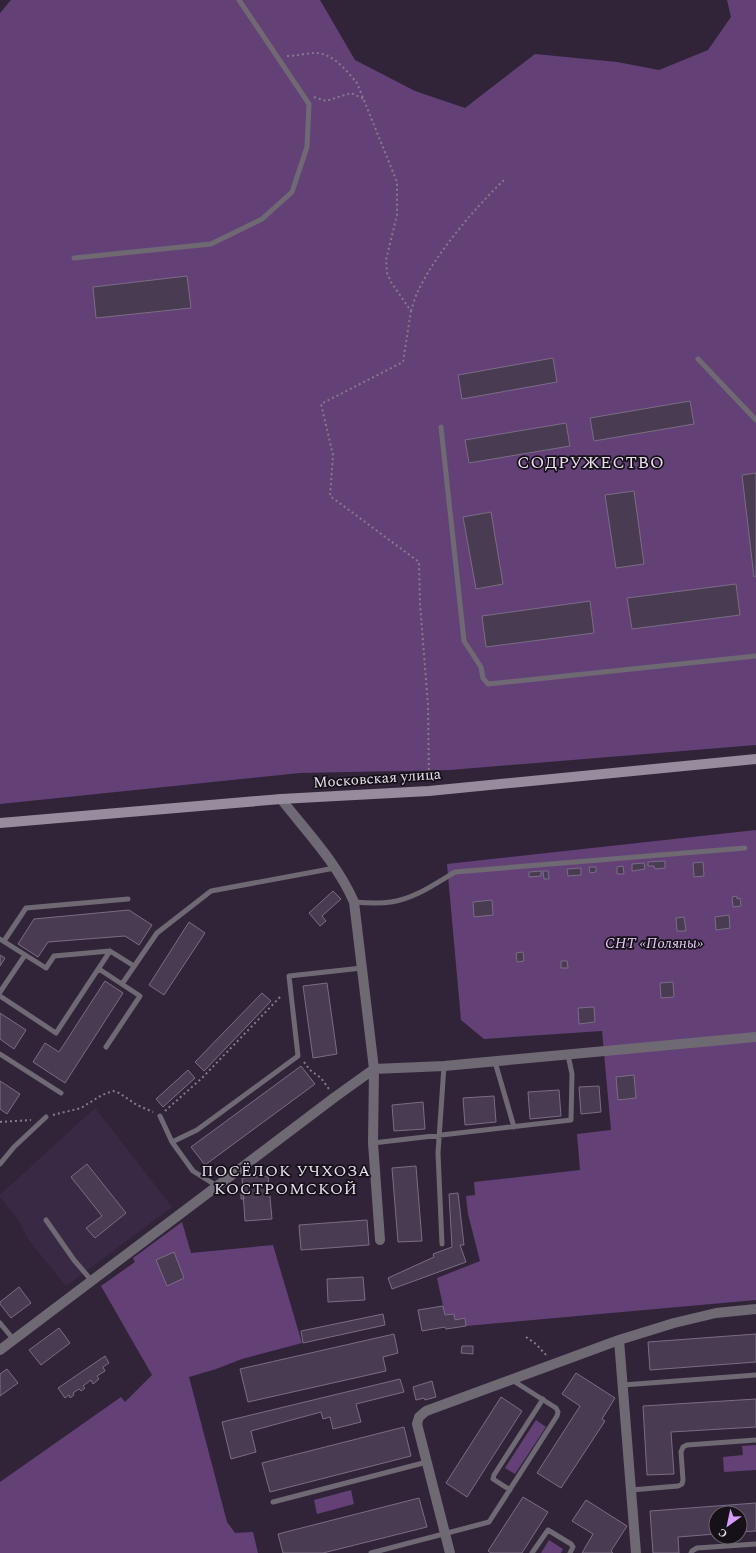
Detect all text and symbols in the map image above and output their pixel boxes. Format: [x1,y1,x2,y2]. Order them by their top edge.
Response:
district label: СОДРУЖЕСТВО [517,450,665,476]
street label: Московская улица [312,763,442,794]
park label: СНТ «Поляны» [605,932,704,955]
district label: ПОСЁЛОК УЧХОЗА КОСТРОМСКОЙ [201,1159,371,1201]
north arrow [708,1505,748,1545]
text: С [715,1524,731,1542]

